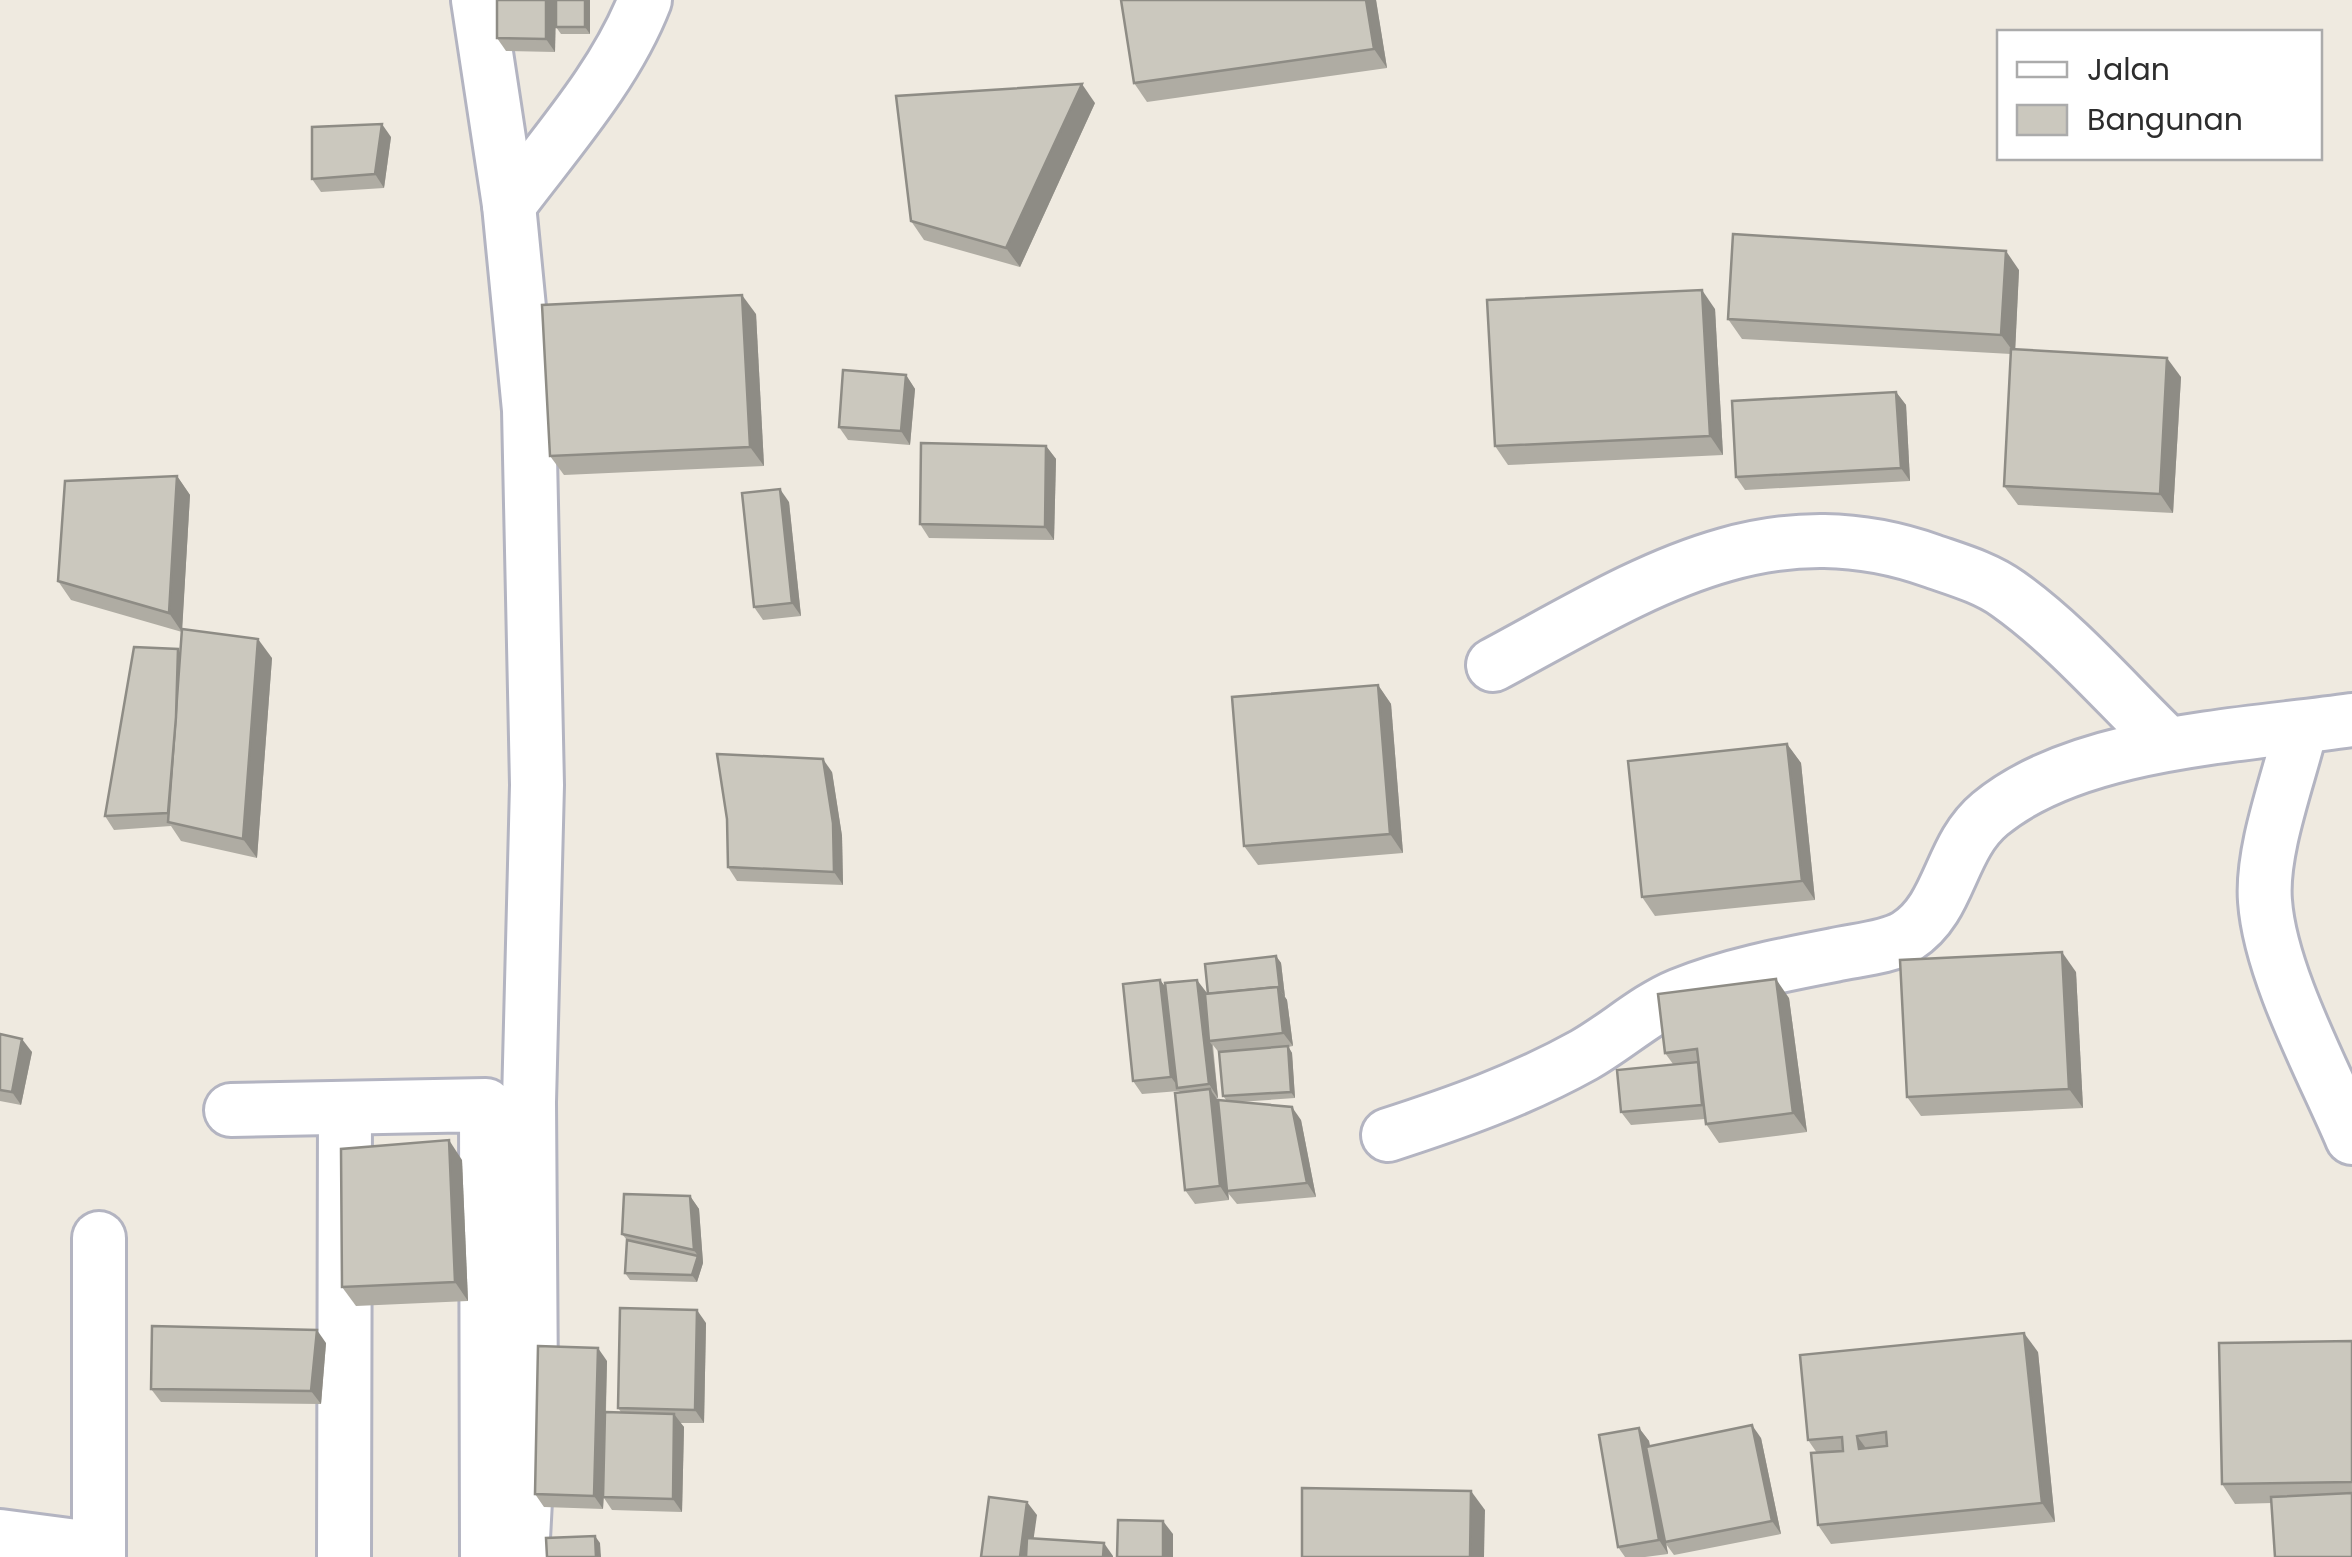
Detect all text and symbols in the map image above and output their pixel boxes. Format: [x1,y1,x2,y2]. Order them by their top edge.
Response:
legend [1997,30,2322,160]
text: Jalan [2087,48,2170,91]
text: Bangunan [2087,98,2243,141]

